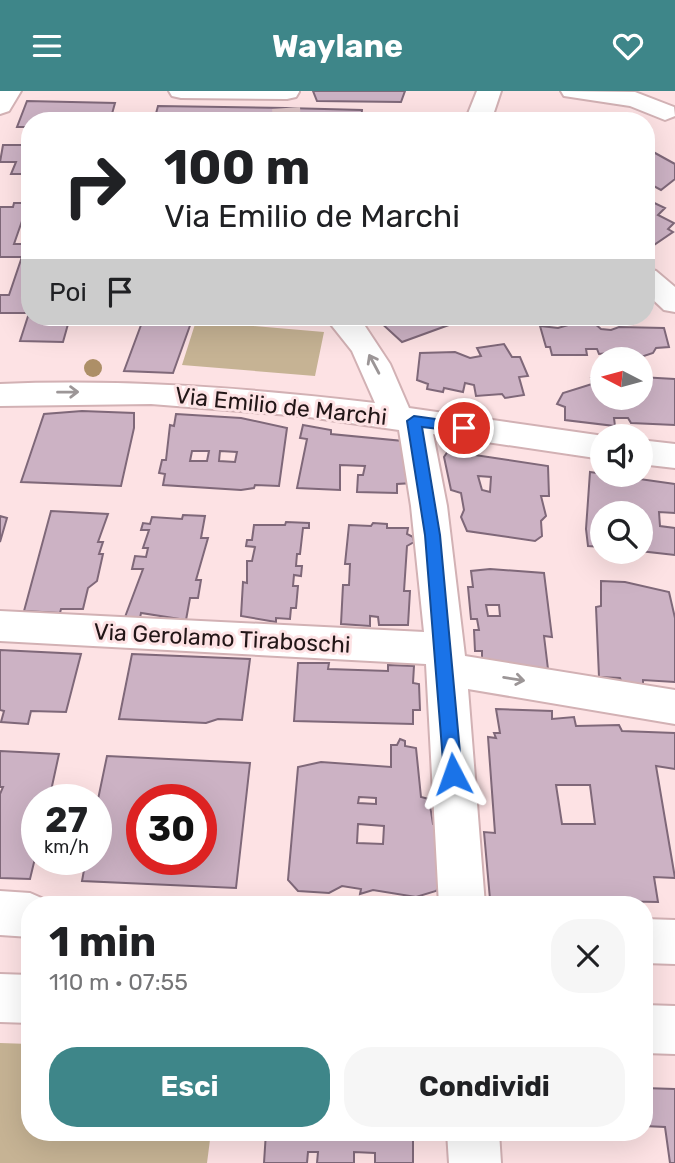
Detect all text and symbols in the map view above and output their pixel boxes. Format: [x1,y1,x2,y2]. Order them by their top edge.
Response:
icon: menu [28,27,66,65]
text: Waylane [272,27,403,65]
icon: heart [609,27,647,65]
text: 100 m [164,138,310,196]
icon: right [49,140,140,231]
text: Via Emilio de Marchi [164,197,460,235]
icon: arrive [101,273,139,311]
text: Poi [49,277,87,308]
north arrow [590,347,653,409]
map controls [590,347,653,564]
one-way arrow [367,355,381,375]
street label: Via Emilio de Marchi [174,381,388,431]
one-way arrow [56,385,79,399]
pin [434,398,494,458]
icon: arrive [445,409,483,447]
button: sound [590,424,653,487]
button: search [590,501,653,564]
street label: Via Gerolamo Tiraboschi [93,617,351,659]
one-way arrow [502,673,525,686]
position arrow [416,737,490,811]
speed limit sign: 30 [126,784,217,875]
text: 27 [45,799,88,841]
text: km/h [44,836,89,858]
text: 1 min [49,917,156,967]
button: close [551,919,625,993]
text: 110 m · 07:55 [49,968,188,996]
button: Esci [49,1047,330,1127]
button: Condividi [344,1047,625,1127]

